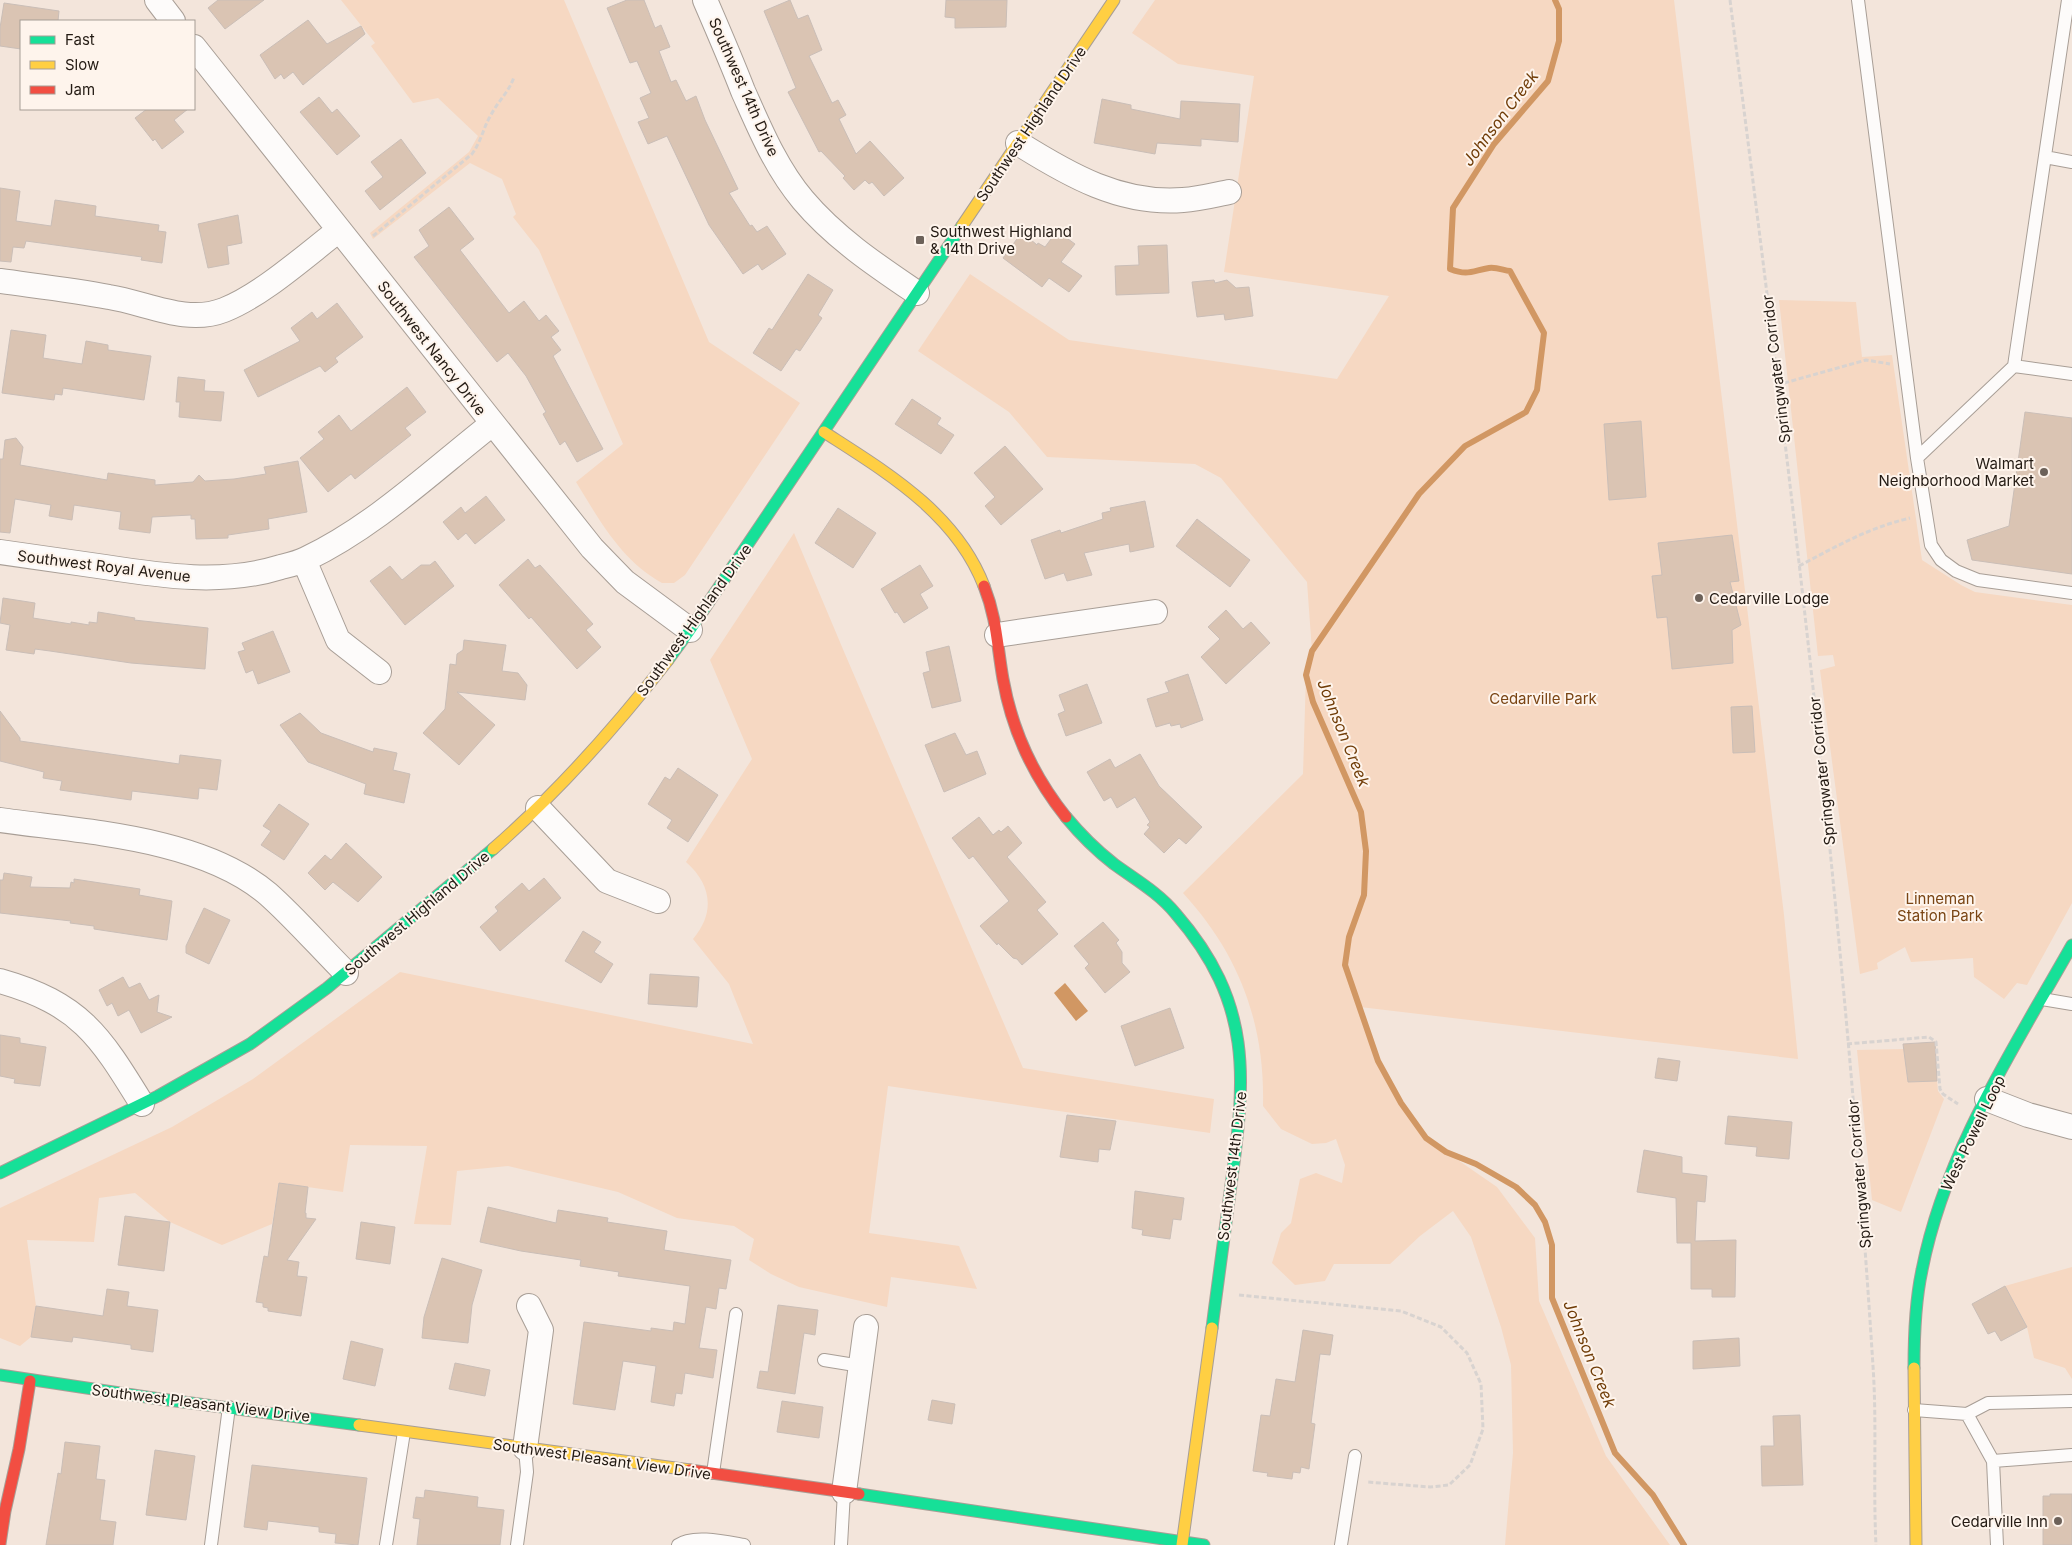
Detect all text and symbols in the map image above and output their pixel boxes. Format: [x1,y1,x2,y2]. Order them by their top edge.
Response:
street label: Southwest 14th Drive [705,15,783,159]
legend [20,20,195,110]
text: Fast [65,30,95,49]
street label: Southwest Highland Drive [972,43,1090,205]
text: Slow [65,55,99,74]
water label: Johnson Creek [1458,66,1543,170]
text: Jam [65,80,95,99]
place label: Southwest Highland & 14th Drive [930,222,1072,258]
marker: Southwest Highland & 14th Drive [914,234,926,246]
street label: Southwest Nancy Drive [373,277,491,419]
street label: Springwater Corridor [1757,293,1795,444]
place label: Walmart Neighborhood Market [1879,454,2034,490]
marker: Walmart Neighborhood Market [2038,466,2050,478]
street label: Southwest Highland Drive [632,540,756,700]
street label: Southwest Royal Avenue [16,546,192,586]
place label: Cedarville Lodge [1709,589,1829,608]
marker: Cedarville Lodge [1693,592,1705,604]
water label: Johnson Creek [1313,676,1375,790]
park label: Cedarville Park [1489,689,1598,708]
street label: Springwater Corridor [1805,695,1839,846]
street label: Southwest Highland Drive [341,847,493,979]
park label: Linneman Station Park [1897,889,1984,925]
street label: West Powell Loop [1937,1072,2009,1194]
street label: Southwest 14th Drive [1213,1090,1251,1242]
street label: Springwater Corridor [1843,1098,1875,1249]
water label: Johnson Creek [1559,1297,1621,1411]
street label: Southwest Pleasant View Drive [91,1380,311,1426]
street label: Southwest Pleasant View Drive [492,1434,712,1484]
place label: Cedarville Inn [1951,1512,2048,1531]
marker: Cedarville Inn [2052,1515,2064,1527]

